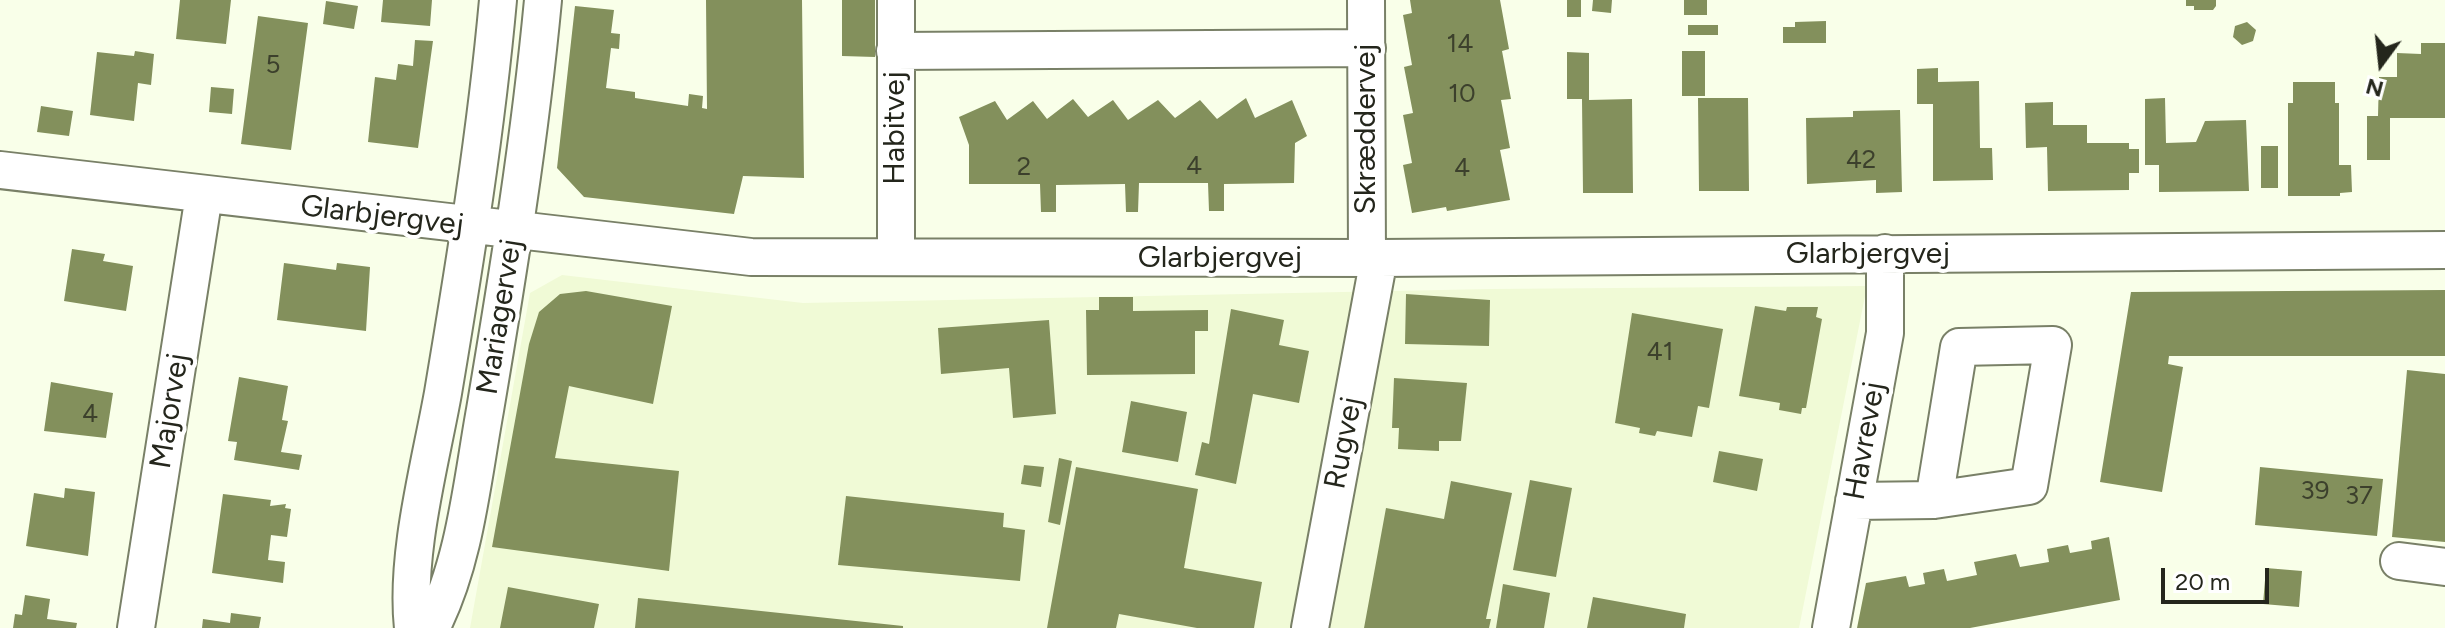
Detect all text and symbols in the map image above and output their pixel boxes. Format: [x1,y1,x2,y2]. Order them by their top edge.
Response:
north arrow [2341,24,2421,104]
house number: 14 [1447,28,1473,60]
street label: Skræddervej [1348,44,1384,214]
house number: 5 [266,49,280,81]
street label: Habitvej [877,71,913,185]
text: N [2363,72,2386,103]
house number: 10 [1448,78,1476,110]
house number: 42 [1846,144,1876,176]
house number: 4 [1186,150,1202,182]
house number: 2 [1017,151,1031,183]
house number: 4 [1454,152,1470,184]
street label: Glarbjergvej [298,188,466,244]
street label: Glarbjergvej [1786,236,1950,272]
street label: Mariagervej [470,237,530,397]
street label: Glarbjergvej [1138,240,1302,276]
house number: 41 [1647,336,1673,368]
street label: Majorvej [143,351,197,471]
street label: Havrevej [1837,379,1893,503]
street label: Rugvej [1317,394,1371,492]
house number: 4 [82,398,98,430]
house number: 39 [2301,475,2329,507]
house number: 37 [2345,480,2373,512]
scale bar [2165,552,2273,602]
text: 20 m [2175,567,2230,596]

